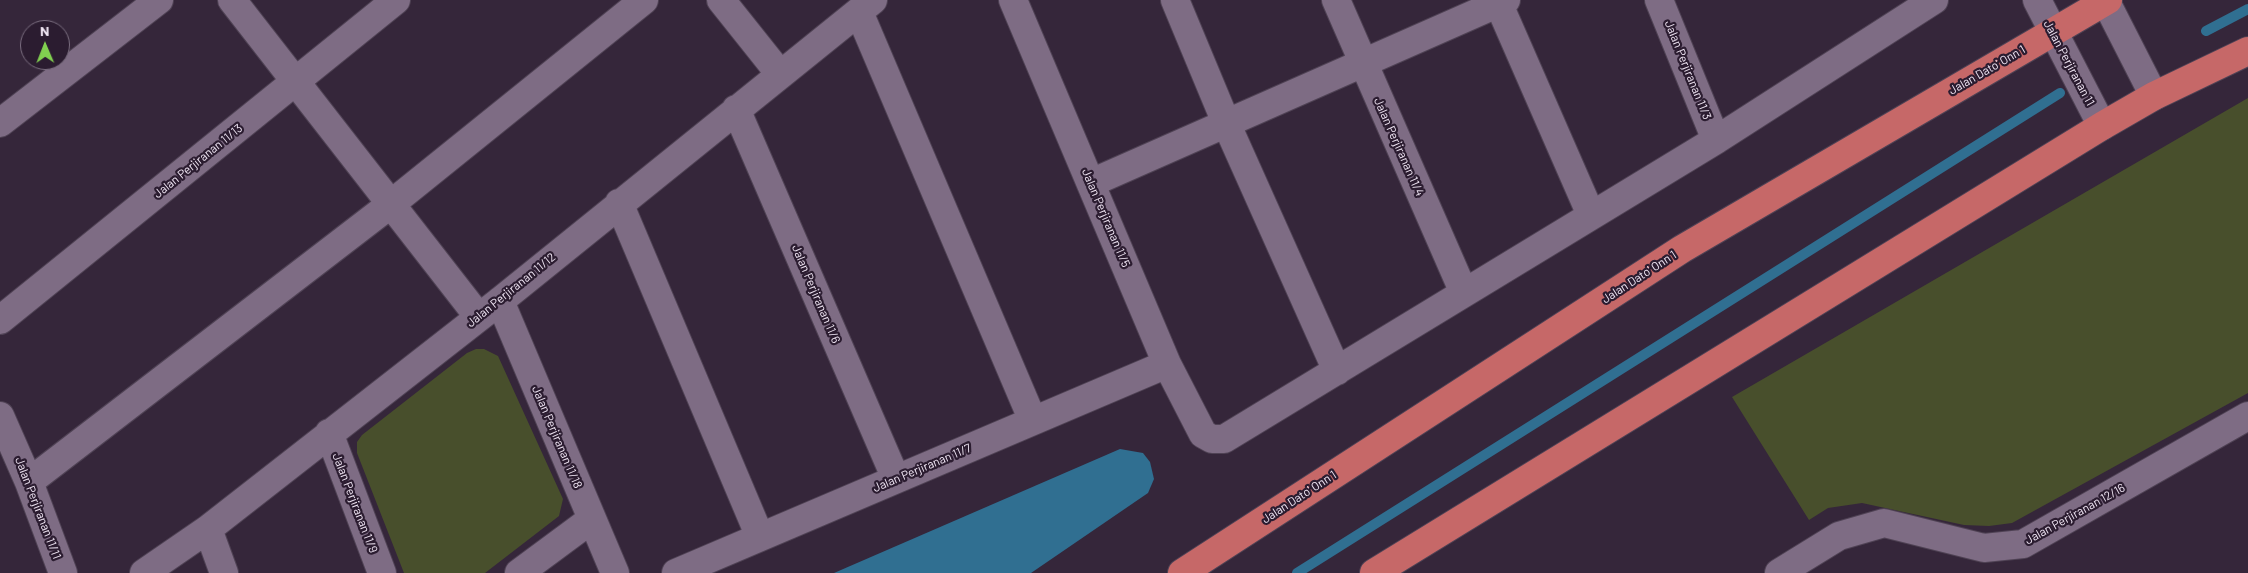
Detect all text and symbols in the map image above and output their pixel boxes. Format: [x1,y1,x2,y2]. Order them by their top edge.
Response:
street label: Jalan Perjiranan 11/3 [1662,18,1714,122]
street label: Jalan Perjiranan 11 [2040,18,2098,108]
north arrow [20,20,70,70]
text: N [40,22,50,39]
street label: Jalan Dato' Onn 1 [1946,42,2028,98]
street label: Jalan Perjiranan 11/4 [1371,96,1427,198]
street label: Jalan Perjiranan 11/13 [151,121,245,201]
street label: Jalan Perjiranan 11/5 [1079,166,1133,270]
street label: Jalan Perjiranan 11/6 [789,242,843,346]
street label: Jalan Dato' Onn 1 [1599,248,1679,306]
street label: Jalan Perjiranan 11/12 [464,250,558,330]
street label: Jalan Perjiranan 11/18 [529,384,585,490]
street label: Jalan Perjiranan 11/7 [871,441,973,495]
street label: Jalan Perjiranan 11/9 [329,451,381,555]
street label: Jalan Perjiranan 11/11 [12,455,64,561]
street label: Jalan Dato' Onn 1 [1259,468,1339,526]
street label: Jalan Perjiranan 12/16 [2022,480,2128,548]

